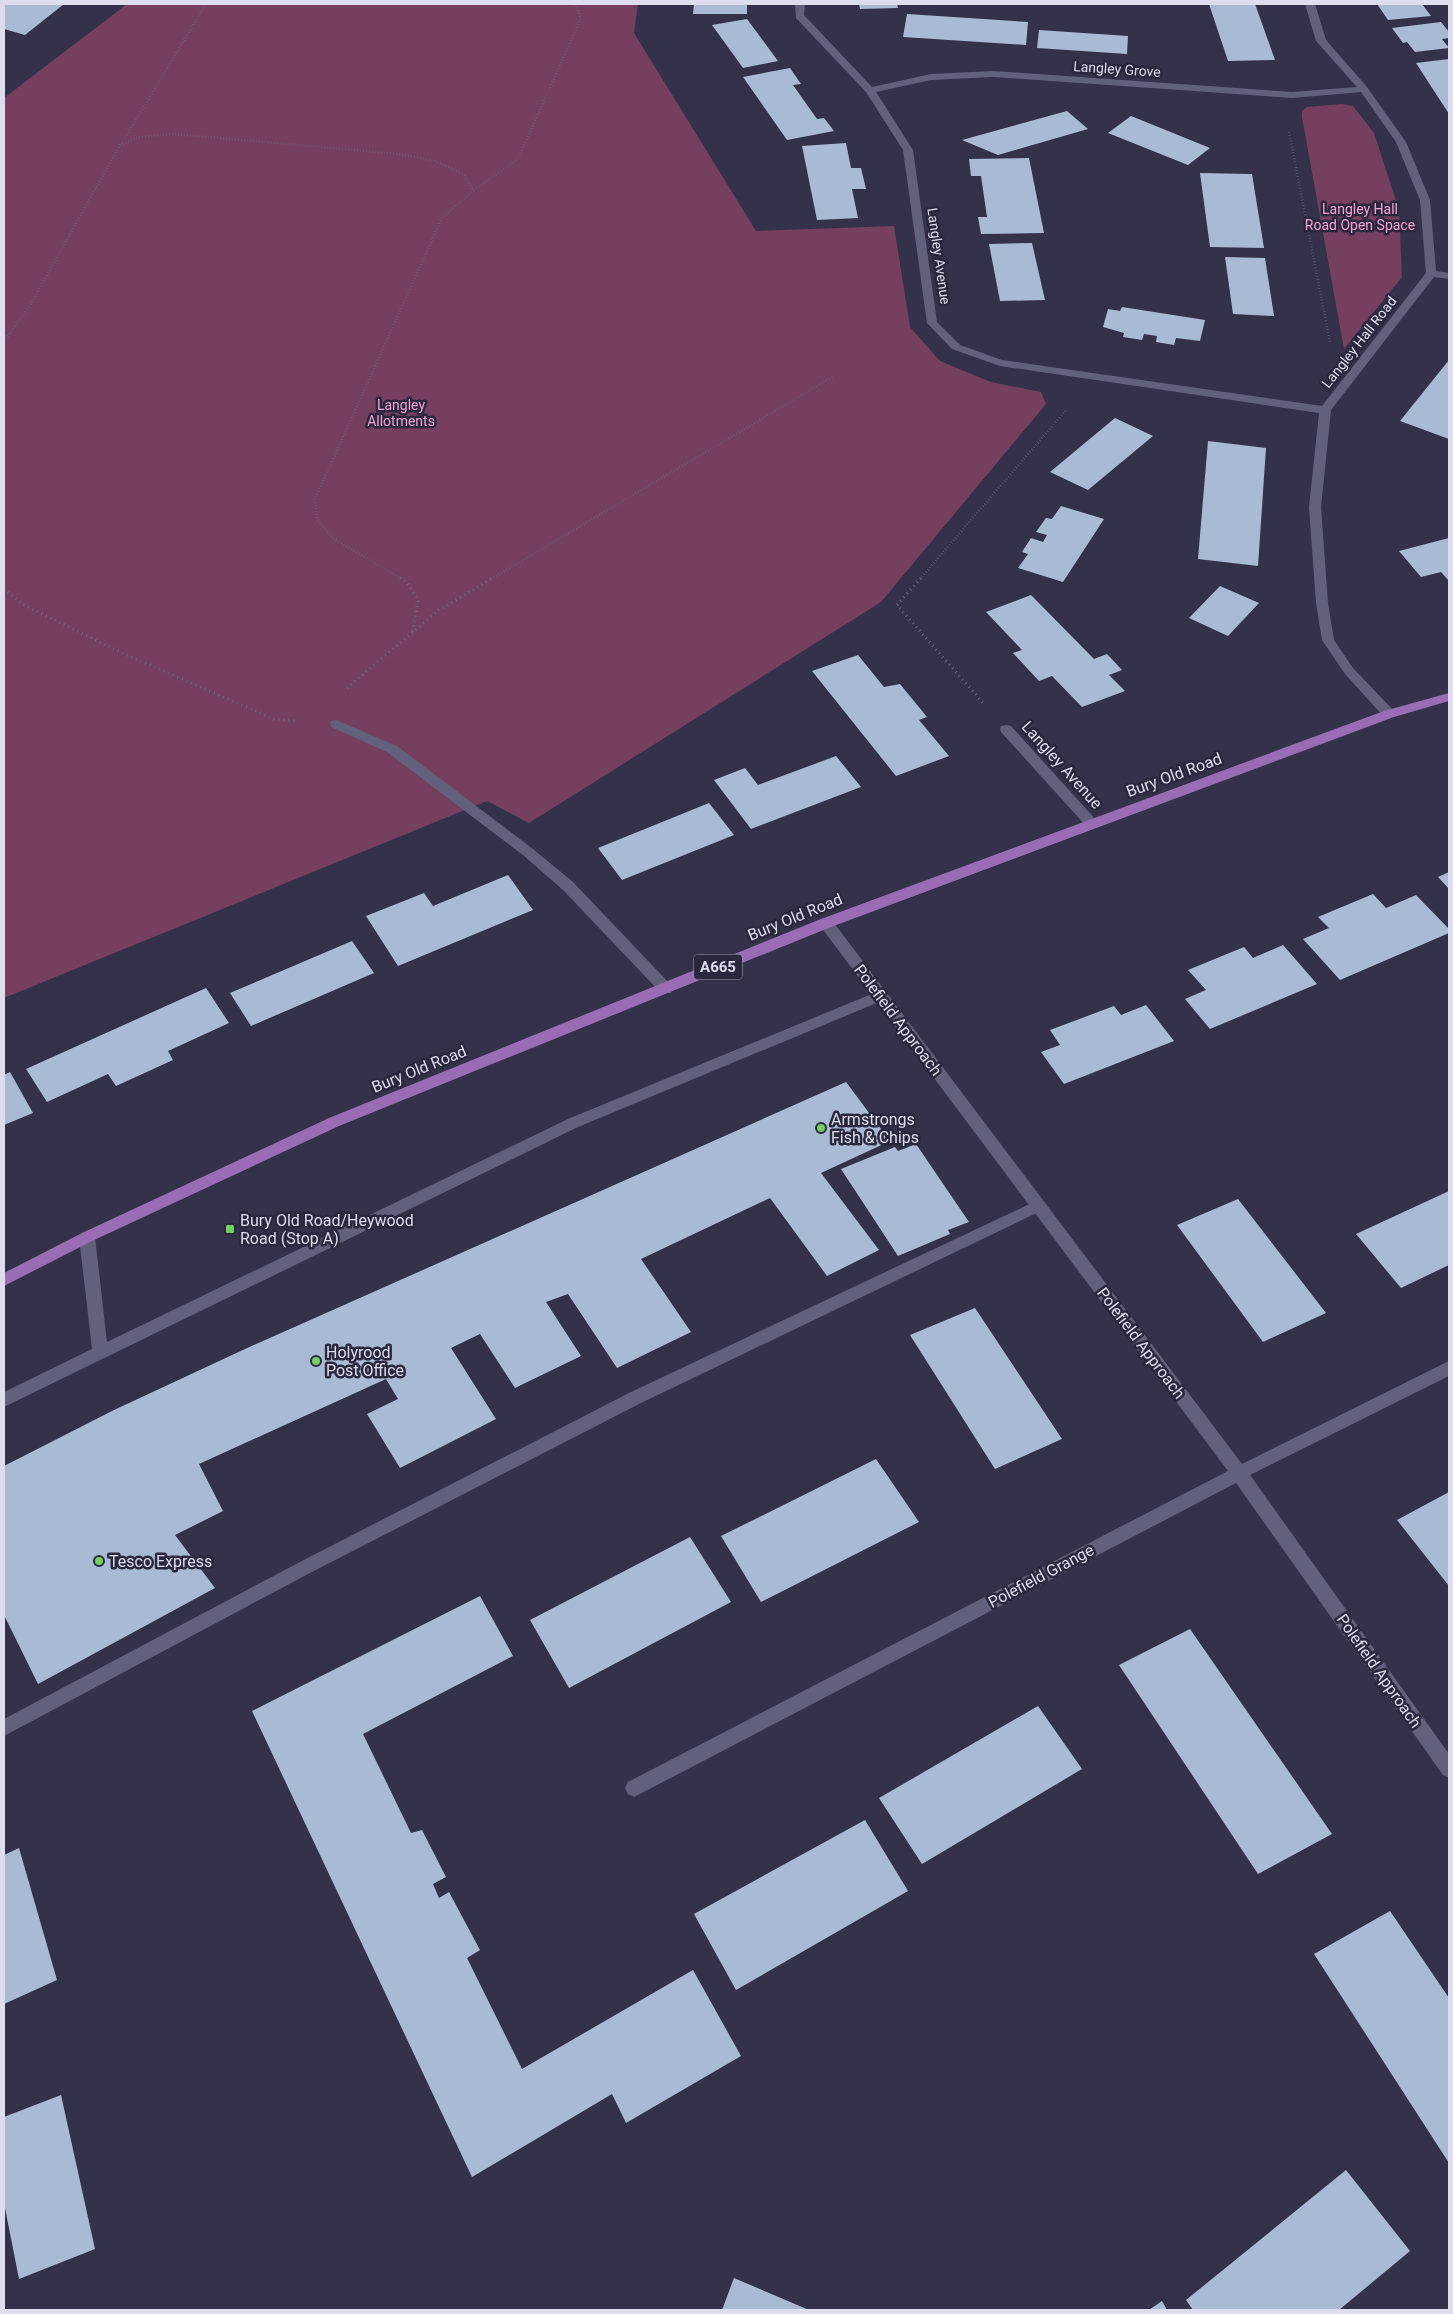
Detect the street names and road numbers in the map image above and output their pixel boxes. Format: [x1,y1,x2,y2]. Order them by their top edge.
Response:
street label: Langley Grove [1073,58,1161,80]
street label: Langley Avenue [924,207,954,305]
street label: Langley Hall Road [1318,293,1400,391]
street label: Langley Avenue [1018,717,1106,813]
street label: Bury Old Road [1124,749,1224,801]
street label: Bury Old Road [745,889,845,945]
road number: A665 [694,954,742,980]
street label: Polefield Approach [850,961,946,1079]
street label: Bury Old Road [369,1041,469,1097]
street label: Polefield Approach [1093,1284,1189,1402]
street label: Polefield Grange [985,1540,1097,1612]
street label: Polefield Approach [1333,1610,1425,1732]

